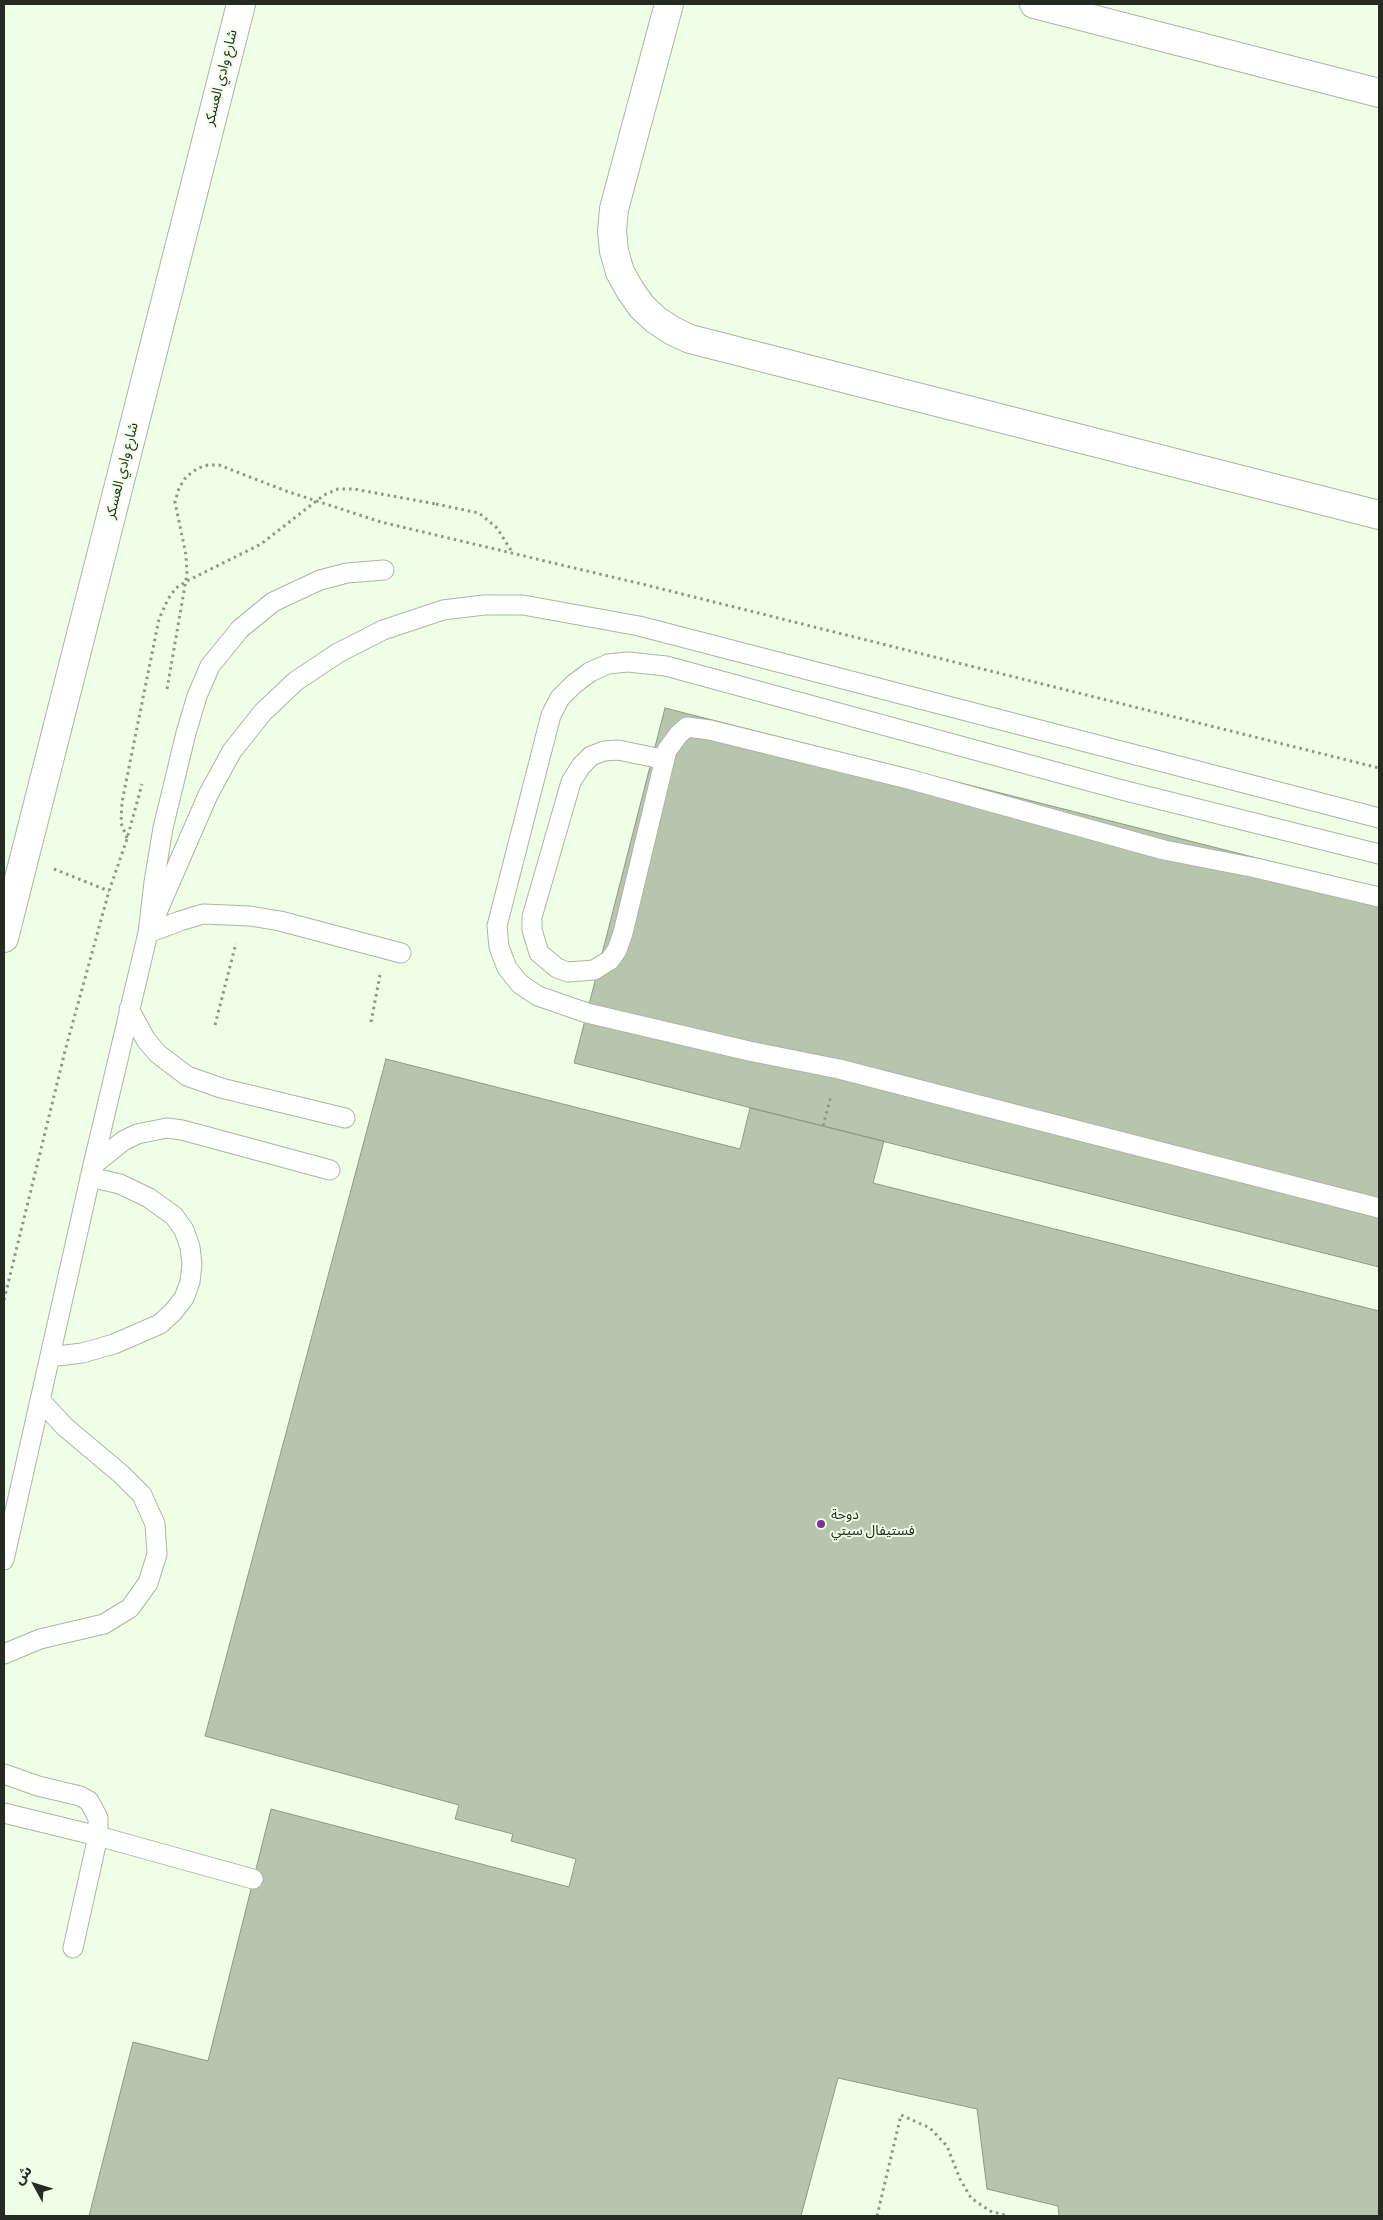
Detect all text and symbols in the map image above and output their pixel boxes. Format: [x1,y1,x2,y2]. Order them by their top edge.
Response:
street label: شارع وادي العسكر [202,28,242,128]
street label: شارع وادي العسكر [103,421,143,521]
place label: دوحة فستيفال سيتي [831,1508,915,1540]
marker: دوحة فستيفال سيتي [815,1518,827,1530]
north arrow [10,2160,60,2210]
text: ش [10,2162,37,2189]

